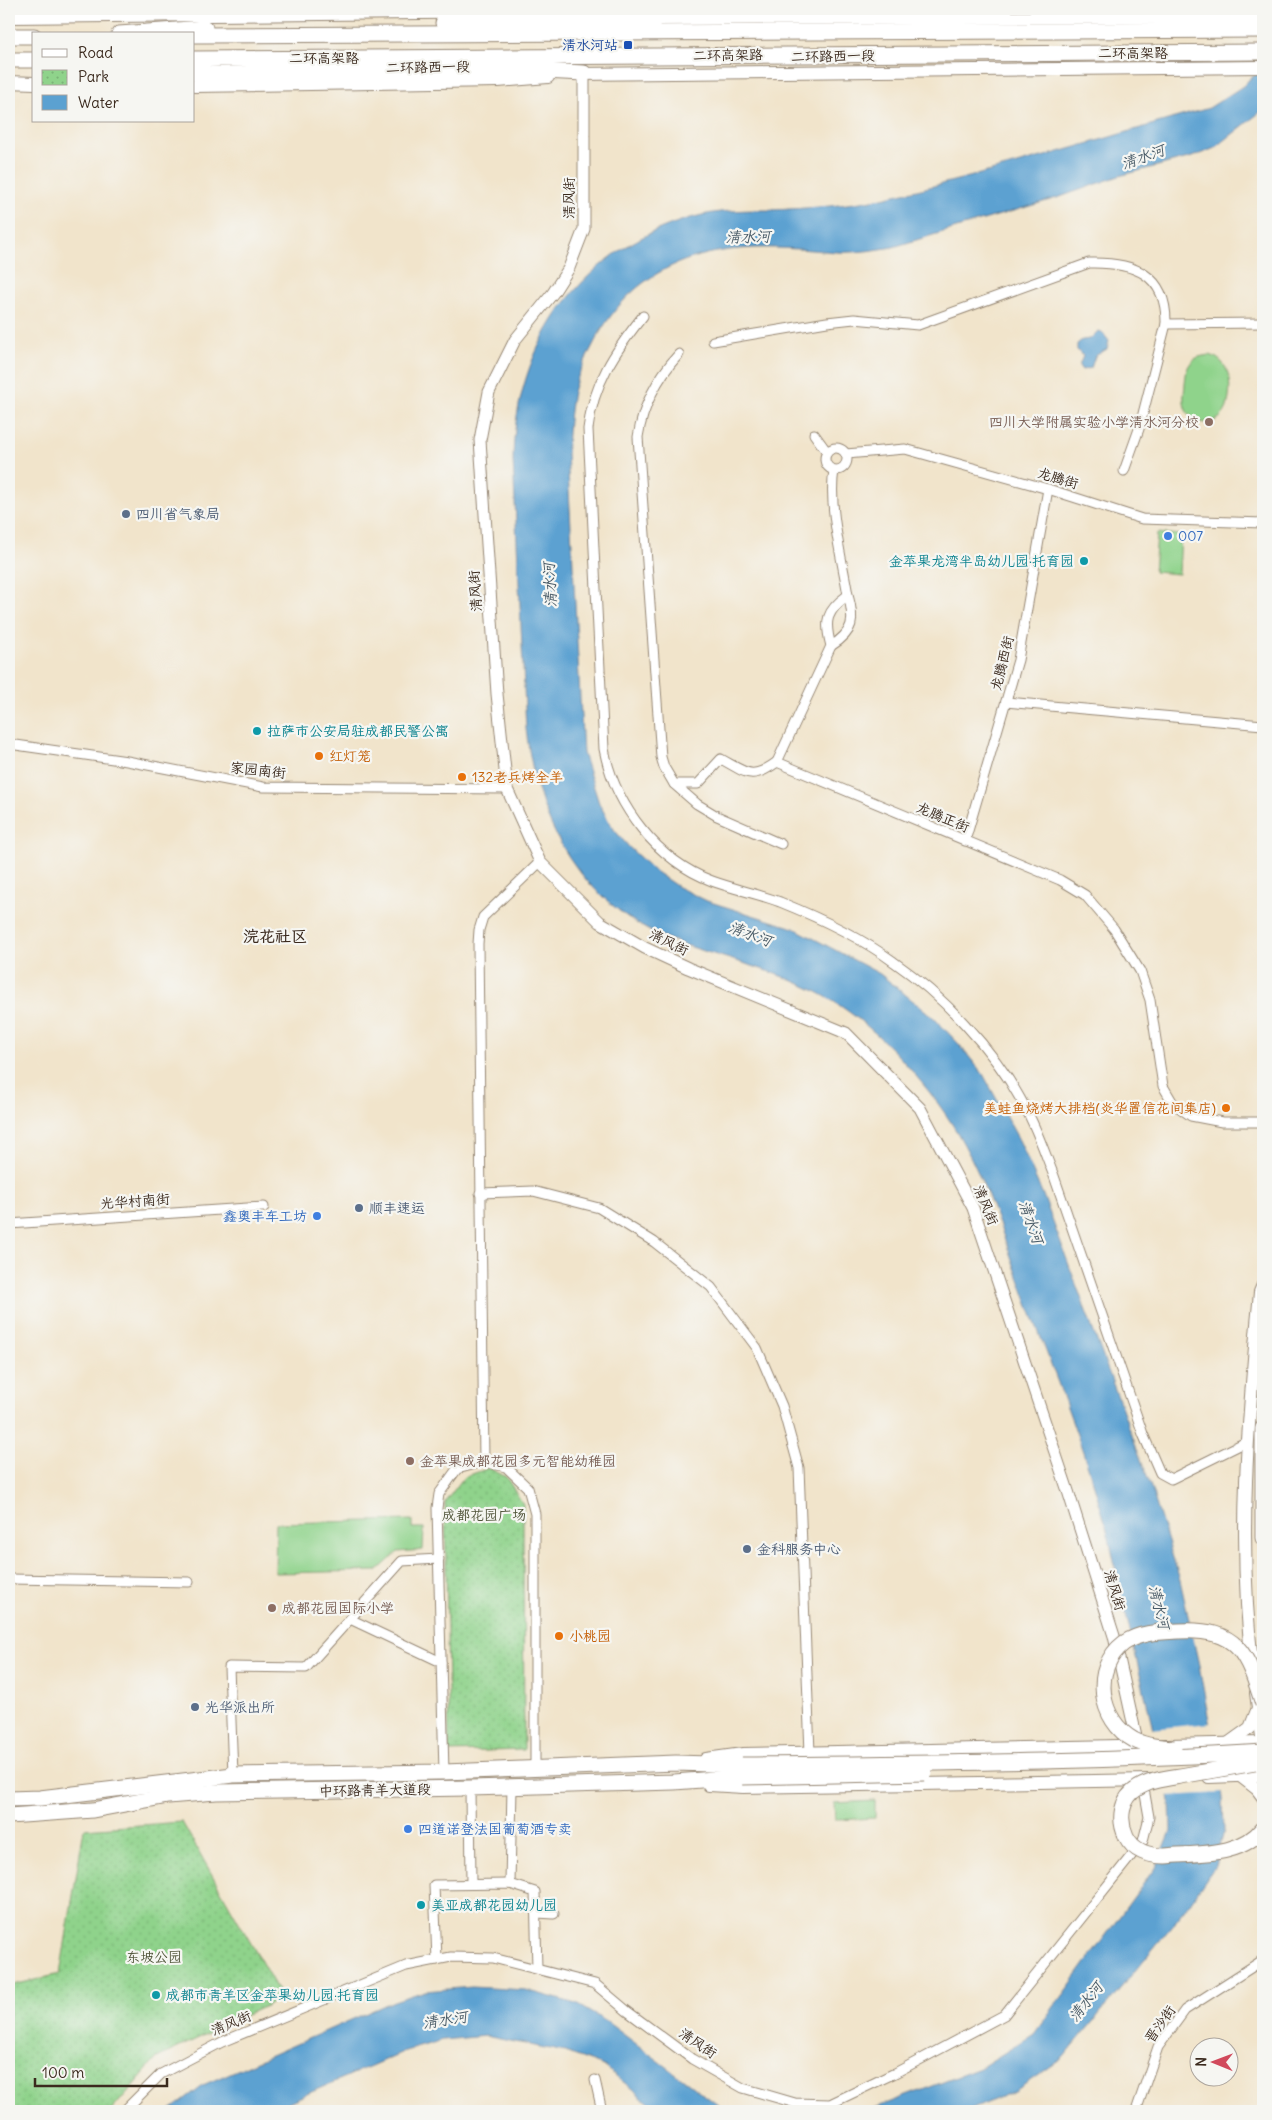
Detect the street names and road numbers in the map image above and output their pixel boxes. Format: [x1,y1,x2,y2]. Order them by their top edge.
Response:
street label: 二环高架路 [1098,44,1168,62]
street label: 二环高架路 [693,45,763,65]
street label: 二环路西一段 [791,46,875,66]
street label: 二环高架路 [289,49,359,67]
street label: 二环路西一段 [386,57,470,77]
street label: 清风街 [560,177,578,219]
street label: 龙腾街 [1035,463,1081,493]
street label: 清风街 [465,569,485,613]
street label: 龙腾西街 [986,634,1018,692]
street label: 家园南街 [229,758,287,782]
street label: 龙腾正街 [914,798,972,836]
street label: 清风街 [646,925,692,959]
street label: 清风街 [970,1182,1002,1228]
street label: 光华村南街 [99,1190,171,1212]
street label: 清风街 [1100,1567,1130,1613]
street label: 中环路青羊大道段 [319,1780,431,1800]
street label: 晋沙街 [1141,2002,1179,2046]
street label: 清风街 [208,2007,254,2039]
street label: 清风街 [676,2024,720,2062]

